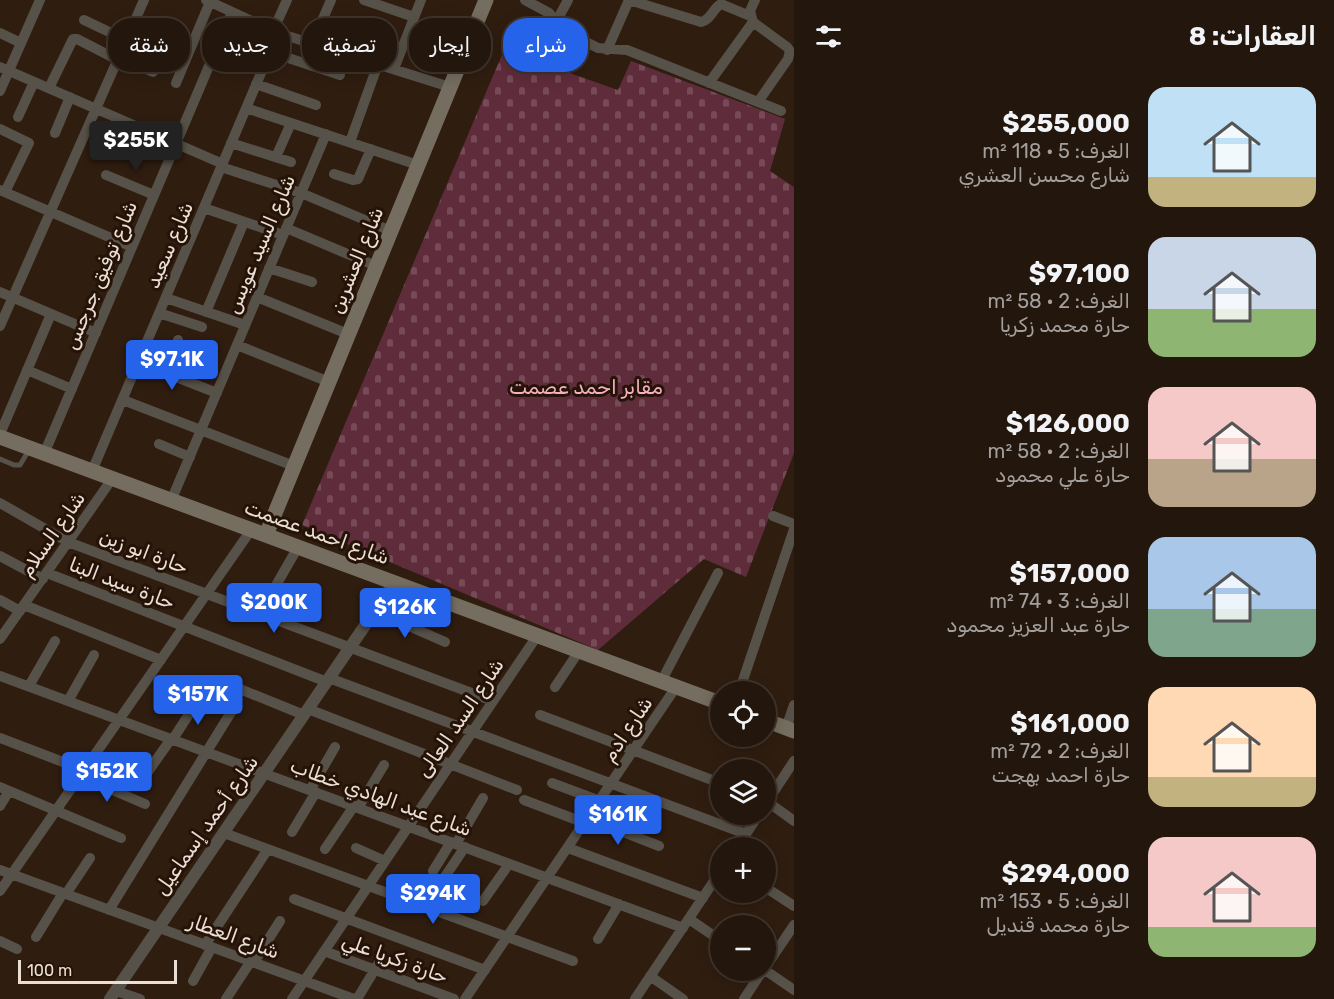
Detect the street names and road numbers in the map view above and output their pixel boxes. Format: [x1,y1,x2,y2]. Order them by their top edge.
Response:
street label: شارع السيد عويس [220,171,302,318]
street label: شارع توفيق جرجس [58,197,144,354]
street label: شارع سعيد [140,198,200,293]
street label: شارع العشرين [324,203,390,318]
street label: شارع السلام [14,487,92,582]
street label: شارع احمد عصمت [241,495,393,571]
street label: حارة ابو زين [96,523,192,579]
street label: حارة سيد البنا [66,552,178,614]
street label: شارع السد العالى [411,654,510,783]
street label: شارع ادم [597,692,659,767]
street label: شارع أحمد إسماعيل [149,750,265,901]
street label: شارع عبد الهادي خطاب [286,753,475,843]
street label: شارع العطار [183,908,283,965]
street label: حارة زكريا علي [338,928,451,991]

